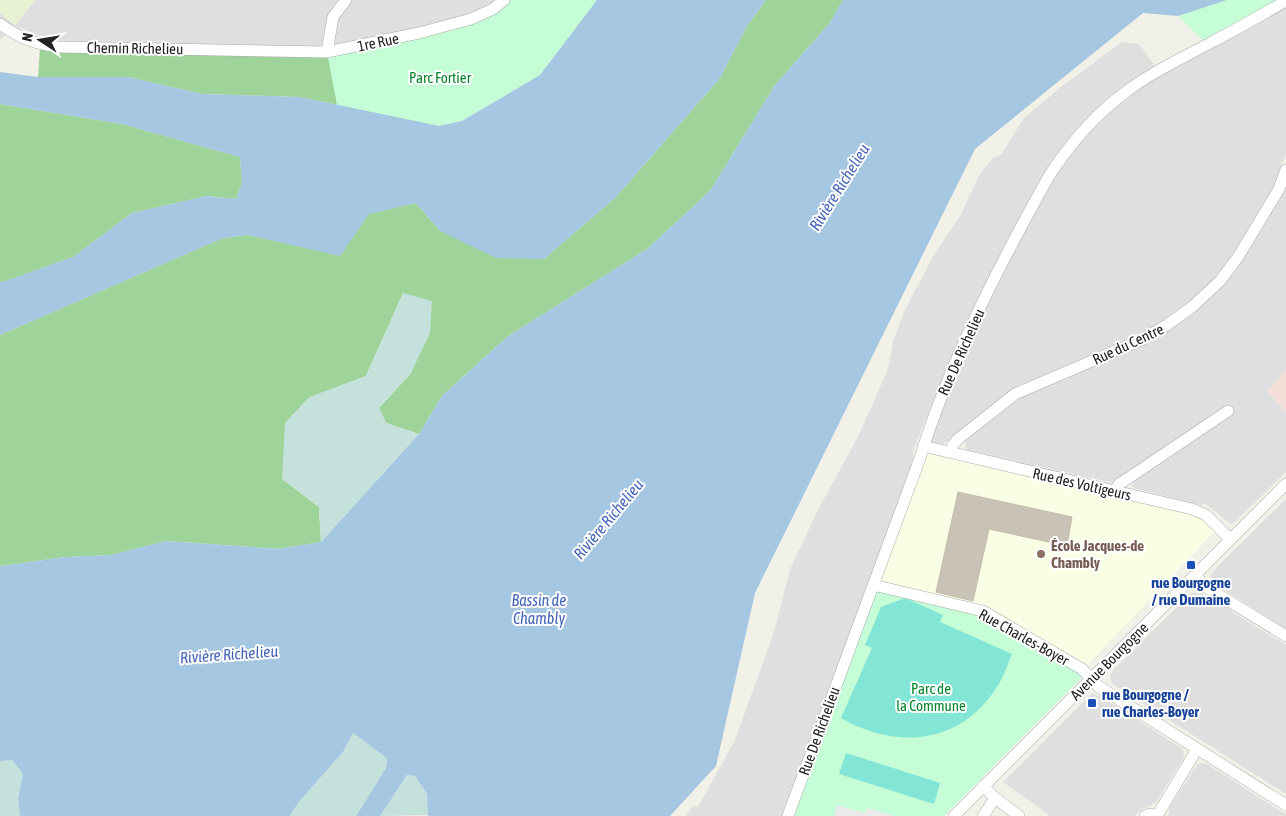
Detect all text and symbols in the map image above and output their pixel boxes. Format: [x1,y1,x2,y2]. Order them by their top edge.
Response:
north arrow [15,15,65,65]
street label: 1re Rue [356,29,400,55]
text: N [19,32,36,43]
street label: Chemin Richelieu [87,39,183,57]
park label: Parc Fortier [409,69,472,86]
water label: Rivière Richelieu [805,140,873,234]
street label: Rue De Richelieu [934,306,988,398]
street label: Rue du Centre [1090,320,1166,368]
street label: Rue des Voltigeurs [1031,464,1133,504]
water label: Rivière Richelieu [569,475,647,562]
place label: École Jacques-de Chambly [1051,537,1144,571]
marker: École Jacques-de Chambly [1035,548,1047,560]
marker: rue Bourgogne / rue Dumaine [1185,559,1197,571]
place label: rue Bourgogne / rue Dumaine [1151,574,1231,608]
water label: Bassin de Chambly [512,591,566,628]
street label: Rue Charles-Boyer [976,605,1072,669]
street label: Avenue Bourgogne [1067,619,1151,703]
water label: Rivière Richelieu [179,642,279,666]
park label: Parc de la Commune [896,680,966,714]
street label: Rue De Richelieu [795,684,843,778]
place label: rue Bourgogne / rue Charles-Boyer [1102,686,1199,720]
marker: rue Bourgogne / rue Charles-Boyer [1086,697,1098,709]

